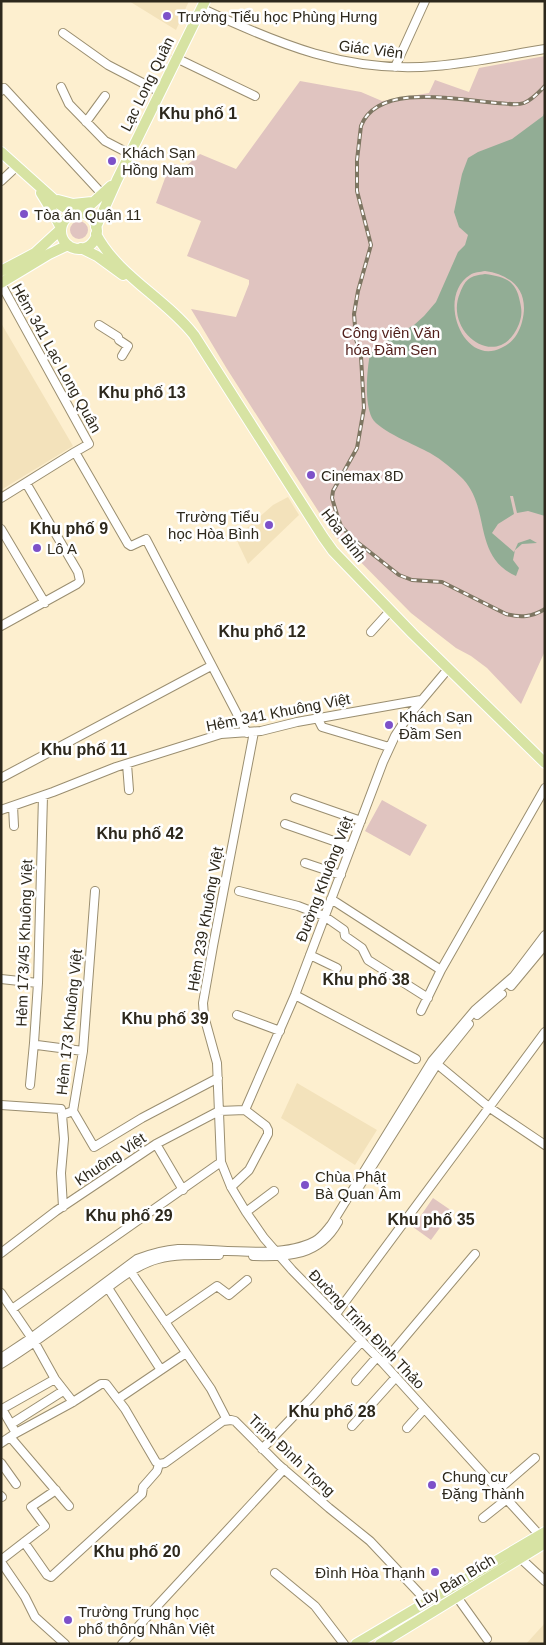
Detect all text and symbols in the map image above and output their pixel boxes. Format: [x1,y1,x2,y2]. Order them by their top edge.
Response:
place label: Trường Tiểu học Phùng Hưng [177,8,377,25]
marker: Trường Tiểu học Phùng Hưng [161,10,173,22]
street label: Lạc Long Quân [117,34,177,134]
street label: Giác Viên [338,37,404,61]
district label: Khu phố 1 [159,105,237,122]
place label: Khách Sạn Hồng Nam [122,144,195,178]
marker: Khách Sạn Hồng Nam [106,155,118,167]
place label: Tòa án Quận 11 [34,206,141,223]
marker: Tòa án Quận 11 [18,208,30,220]
street label: Hẻm 341 Lạc Long Quân [9,281,105,435]
park label: Công viên Văn hóa Đầm Sen [342,324,440,358]
district label: Khu phố 13 [98,384,186,401]
place label: Cinemax 8D [321,467,404,484]
marker: Cinemax 8D [305,469,317,481]
street label: Hòa Bình [318,505,370,565]
place label: Trường Tiểu học Hòa Bình [168,508,259,542]
marker: Trường Tiểu học Hòa Bình [263,519,275,531]
district label: Khu phố 9 [30,520,108,537]
place label: Lô A [47,540,77,557]
marker: Lô A [31,542,43,554]
district label: Khu phố 12 [218,623,306,640]
street label: Hẻm 341 Khuông Việt [204,690,352,734]
place label: Khách Sạn Đầm Sen [399,708,472,742]
marker: Khách Sạn Đầm Sen [383,719,395,731]
district label: Khu phố 11 [41,741,127,758]
street label: Đường Khuông Việt [292,813,356,944]
district label: Khu phố 42 [96,825,184,842]
street label: Hẻm 239 Khuông Việt [184,845,226,993]
street label: Hẻm 173/45 Khuông Việt [13,858,35,1027]
street label: Hẻm 173 Khuông Việt [53,947,85,1096]
district label: Khu phố 38 [322,971,410,988]
district label: Khu phố 39 [121,1010,209,1027]
street label: Khuông Việt [71,1129,149,1189]
place label: Chùa Phật Bà Quan Âm [315,1168,401,1202]
marker: Chùa Phật Bà Quan Âm [299,1179,311,1191]
district label: Khu phố 29 [85,1207,173,1224]
district label: Khu phố 35 [387,1211,475,1228]
street label: Đường Trịnh Đình Thảo [306,1266,428,1392]
district label: Khu phố 28 [288,1403,376,1420]
street label: Trịnh Đình Trọng [245,1411,339,1499]
place label: Chung cư Đặng Thành [442,1468,524,1502]
marker: Chung cư Đặng Thành [426,1479,438,1491]
district label: Khu phố 20 [93,1543,181,1560]
street label: Lũy Bán Bích [412,1551,498,1611]
place label: Đình Hòa Thạnh [315,1564,425,1581]
marker: Đình Hòa Thạnh [429,1566,441,1578]
place label: Trường Trung học phổ thông Nhân Việt [78,1603,215,1637]
marker: Trường Trung học phổ thông Nhân Việt [62,1614,74,1626]

